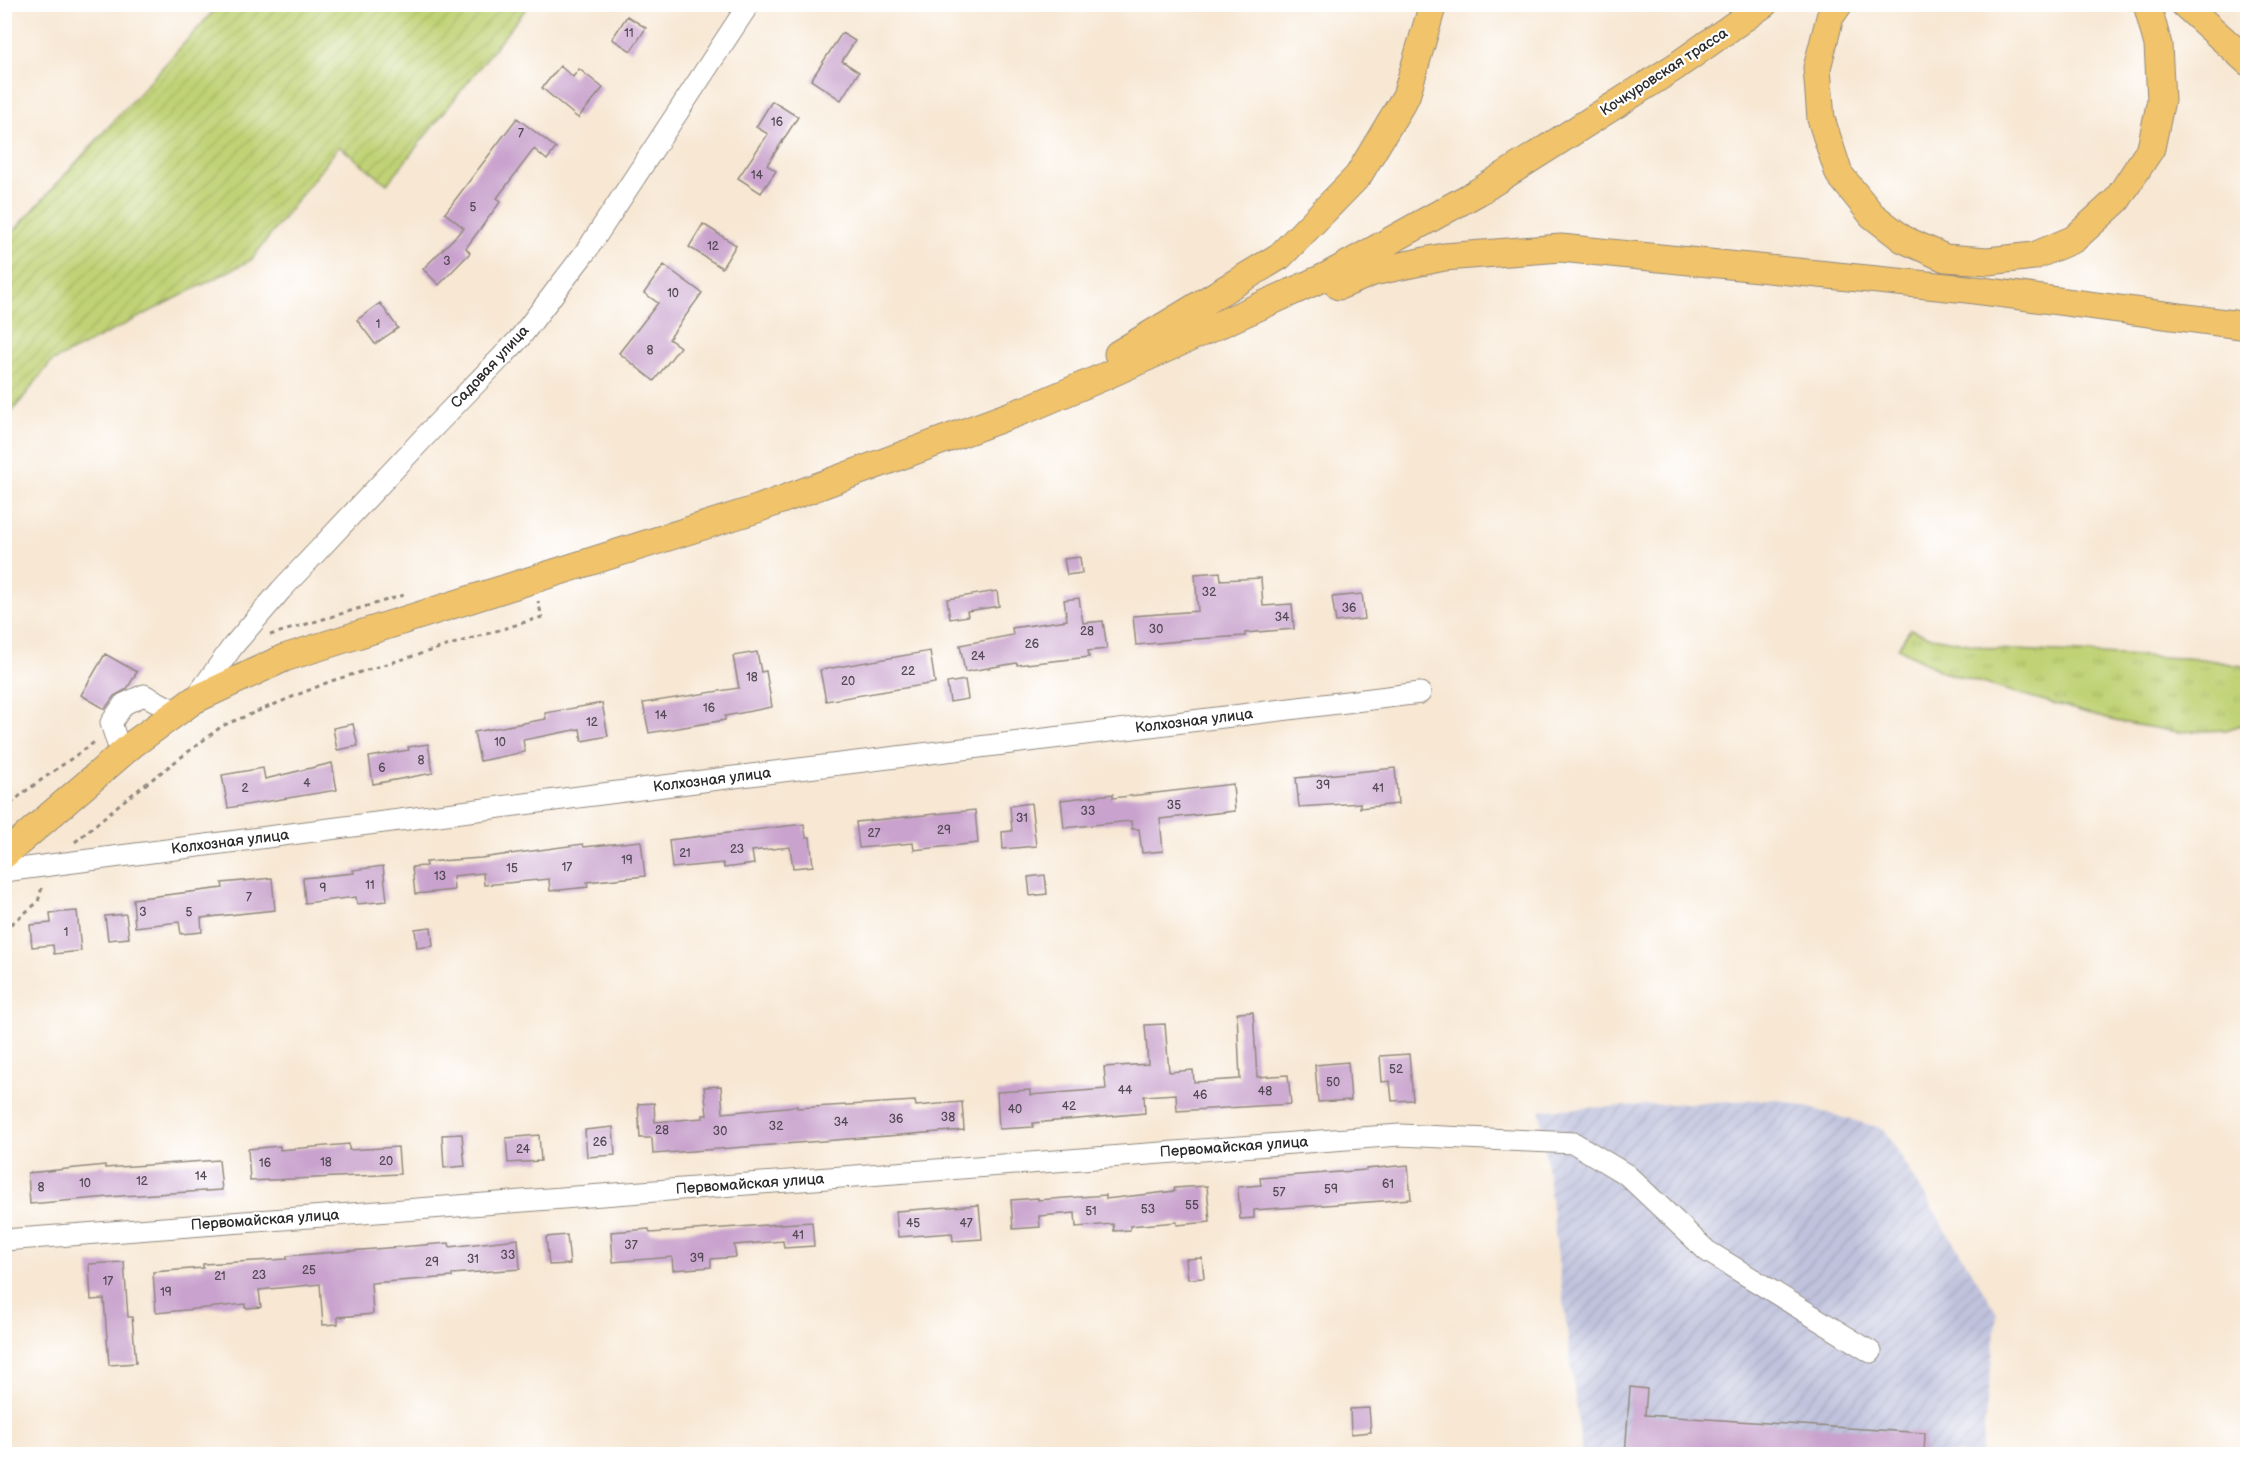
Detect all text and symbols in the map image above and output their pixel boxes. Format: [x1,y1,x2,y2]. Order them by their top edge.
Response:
street label: Кочкуровская трасса [1597,24,1732,120]
house number: 11 [624,26,634,41]
house number: 16 [771,115,783,130]
house number: 7 [518,126,524,141]
house number: 14 [751,168,764,183]
house number: 5 [470,200,477,215]
house number: 12 [707,239,719,254]
house number: 3 [443,254,451,269]
house number: 10 [667,286,679,301]
house number: 1 [376,317,380,332]
street label: Садовая улица [447,321,533,412]
house number: 8 [647,343,654,358]
house number: 32 [1202,585,1216,600]
house number: 36 [1342,601,1356,616]
house number: 34 [1275,610,1290,625]
house number: 30 [1149,622,1163,637]
house number: 28 [1080,624,1094,639]
house number: 26 [1025,637,1039,652]
house number: 24 [971,649,986,664]
house number: 22 [901,664,915,679]
house number: 18 [746,670,758,685]
house number: 20 [841,674,855,689]
house number: 16 [703,701,715,716]
street label: Колхозная улица [1134,704,1254,738]
house number: 14 [655,708,668,723]
house number: 12 [586,715,598,730]
house number: 10 [494,735,506,750]
house number: 8 [418,753,425,768]
house number: 6 [378,761,386,776]
street label: Колхозная улица [652,763,772,797]
house number: 4 [303,776,311,791]
house number: 39 [1316,778,1330,793]
house number: 2 [241,781,249,796]
house number: 41 [1372,781,1384,796]
house number: 35 [1167,798,1181,813]
house number: 33 [1081,804,1095,819]
house number: 31 [1016,811,1028,826]
house number: 29 [937,823,951,838]
street label: Колхозная улица [170,825,290,859]
house number: 27 [868,826,881,841]
house number: 23 [730,842,744,857]
house number: 21 [679,846,691,861]
house number: 19 [621,853,633,868]
house number: 17 [562,860,572,875]
house number: 15 [506,861,518,876]
house number: 13 [434,869,446,884]
house number: 11 [365,878,375,893]
house number: 9 [320,881,327,896]
house number: 7 [246,890,252,905]
house number: 3 [139,905,147,920]
house number: 5 [186,905,193,920]
house number: 1 [64,925,68,940]
house number: 52 [1389,1062,1403,1077]
house number: 50 [1326,1075,1340,1090]
house number: 44 [1118,1083,1133,1098]
house number: 48 [1258,1084,1272,1099]
house number: 46 [1193,1088,1207,1103]
house number: 42 [1062,1099,1076,1114]
house number: 40 [1008,1102,1022,1117]
house number: 38 [941,1110,955,1125]
house number: 36 [889,1112,903,1127]
house number: 34 [834,1115,849,1130]
house number: 32 [769,1119,783,1134]
house number: 28 [655,1123,669,1138]
house number: 30 [713,1124,727,1139]
street label: Первомайская улица [1159,1132,1309,1162]
house number: 26 [593,1135,607,1150]
house number: 24 [516,1142,531,1157]
house number: 20 [379,1154,393,1169]
house number: 18 [320,1155,332,1170]
house number: 16 [259,1156,271,1171]
house number: 14 [195,1169,208,1184]
street label: Первомайская улица [675,1169,825,1199]
house number: 12 [136,1174,148,1189]
house number: 10 [79,1176,91,1191]
house number: 61 [1382,1177,1394,1192]
house number: 8 [38,1180,45,1195]
house number: 59 [1324,1182,1338,1197]
house number: 57 [1273,1185,1285,1200]
house number: 55 [1185,1198,1199,1213]
house number: 53 [1141,1202,1155,1217]
house number: 51 [1085,1204,1097,1219]
street label: Первомайская улица [190,1205,340,1235]
house number: 45 [906,1216,920,1231]
house number: 47 [959,1216,973,1231]
house number: 41 [792,1228,804,1243]
house number: 37 [624,1238,638,1253]
house number: 33 [501,1248,515,1263]
house number: 39 [690,1251,704,1266]
house number: 31 [467,1252,479,1267]
house number: 29 [425,1255,439,1270]
house number: 25 [302,1263,316,1278]
house number: 23 [252,1268,266,1283]
house number: 21 [214,1269,226,1284]
house number: 17 [103,1274,113,1289]
house number: 19 [160,1285,172,1300]

